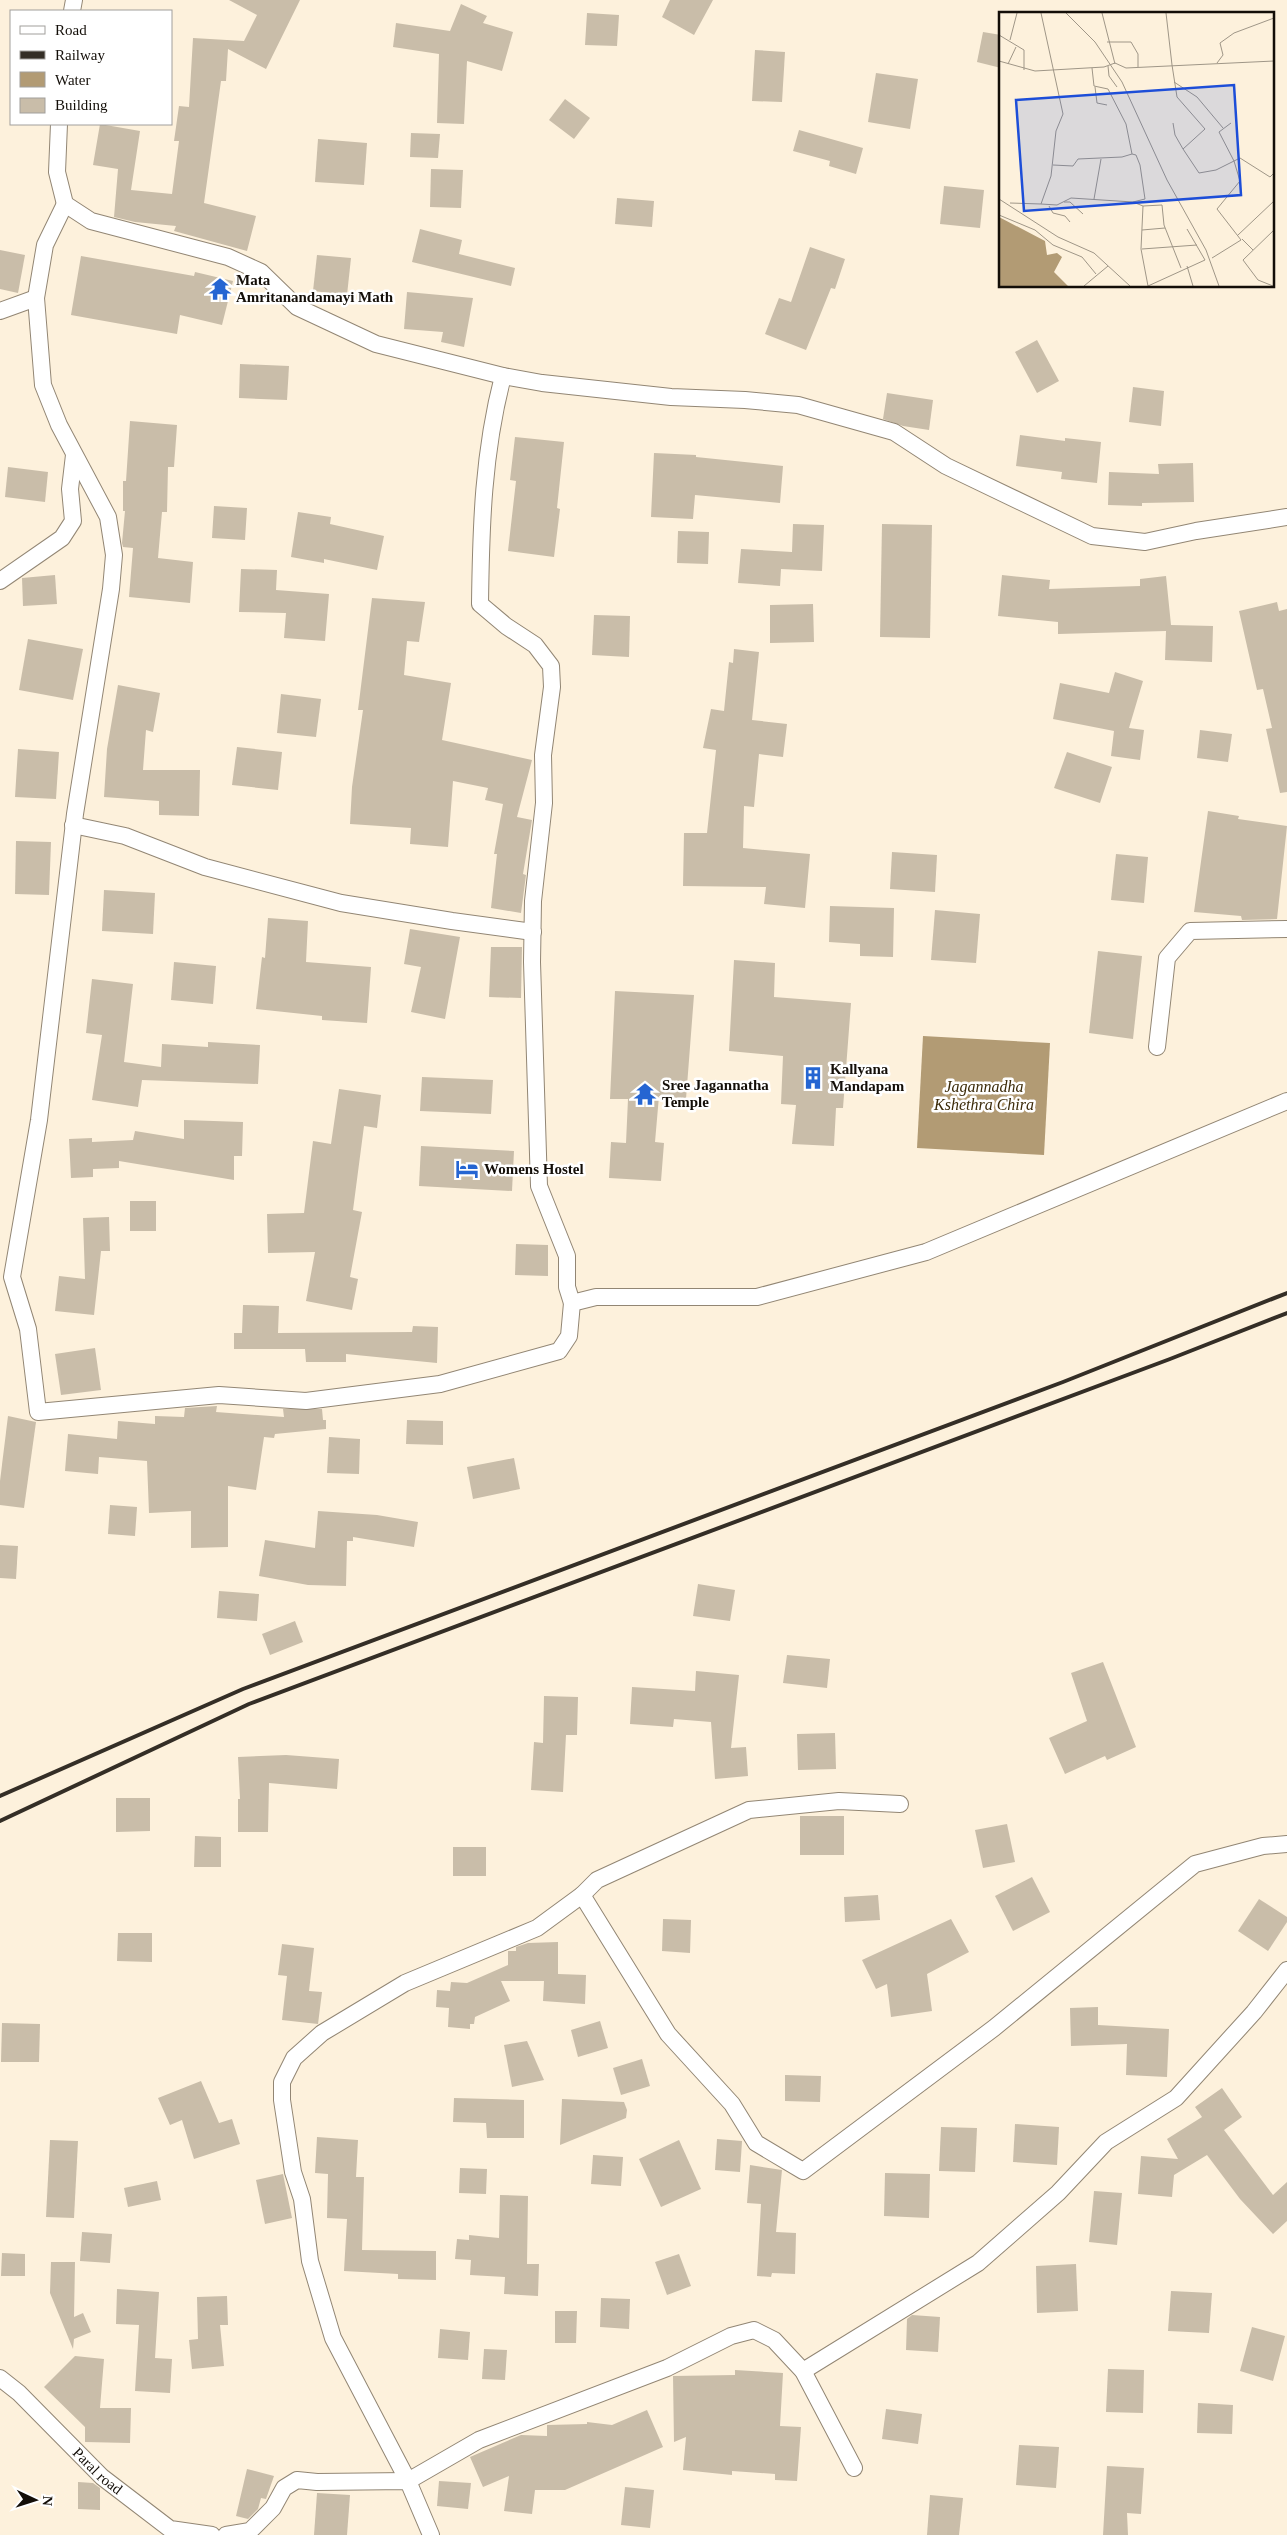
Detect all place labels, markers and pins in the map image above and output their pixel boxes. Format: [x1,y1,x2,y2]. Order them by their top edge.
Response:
place label: Mata Amritanandamayi Math [236,272,394,305]
temple icon: Mata Amritanandamayi Math [207,276,233,302]
place label: Kallyana Mandapam [830,1061,905,1094]
building icon: Kallyana Mandapam [800,1065,826,1091]
place label: Sree Jagannatha Temple [662,1077,769,1110]
temple icon: Sree Jagannatha Temple [632,1081,658,1107]
hotel icon: Womens Hostel [454,1156,480,1182]
place label: Womens Hostel [484,1161,584,1177]

